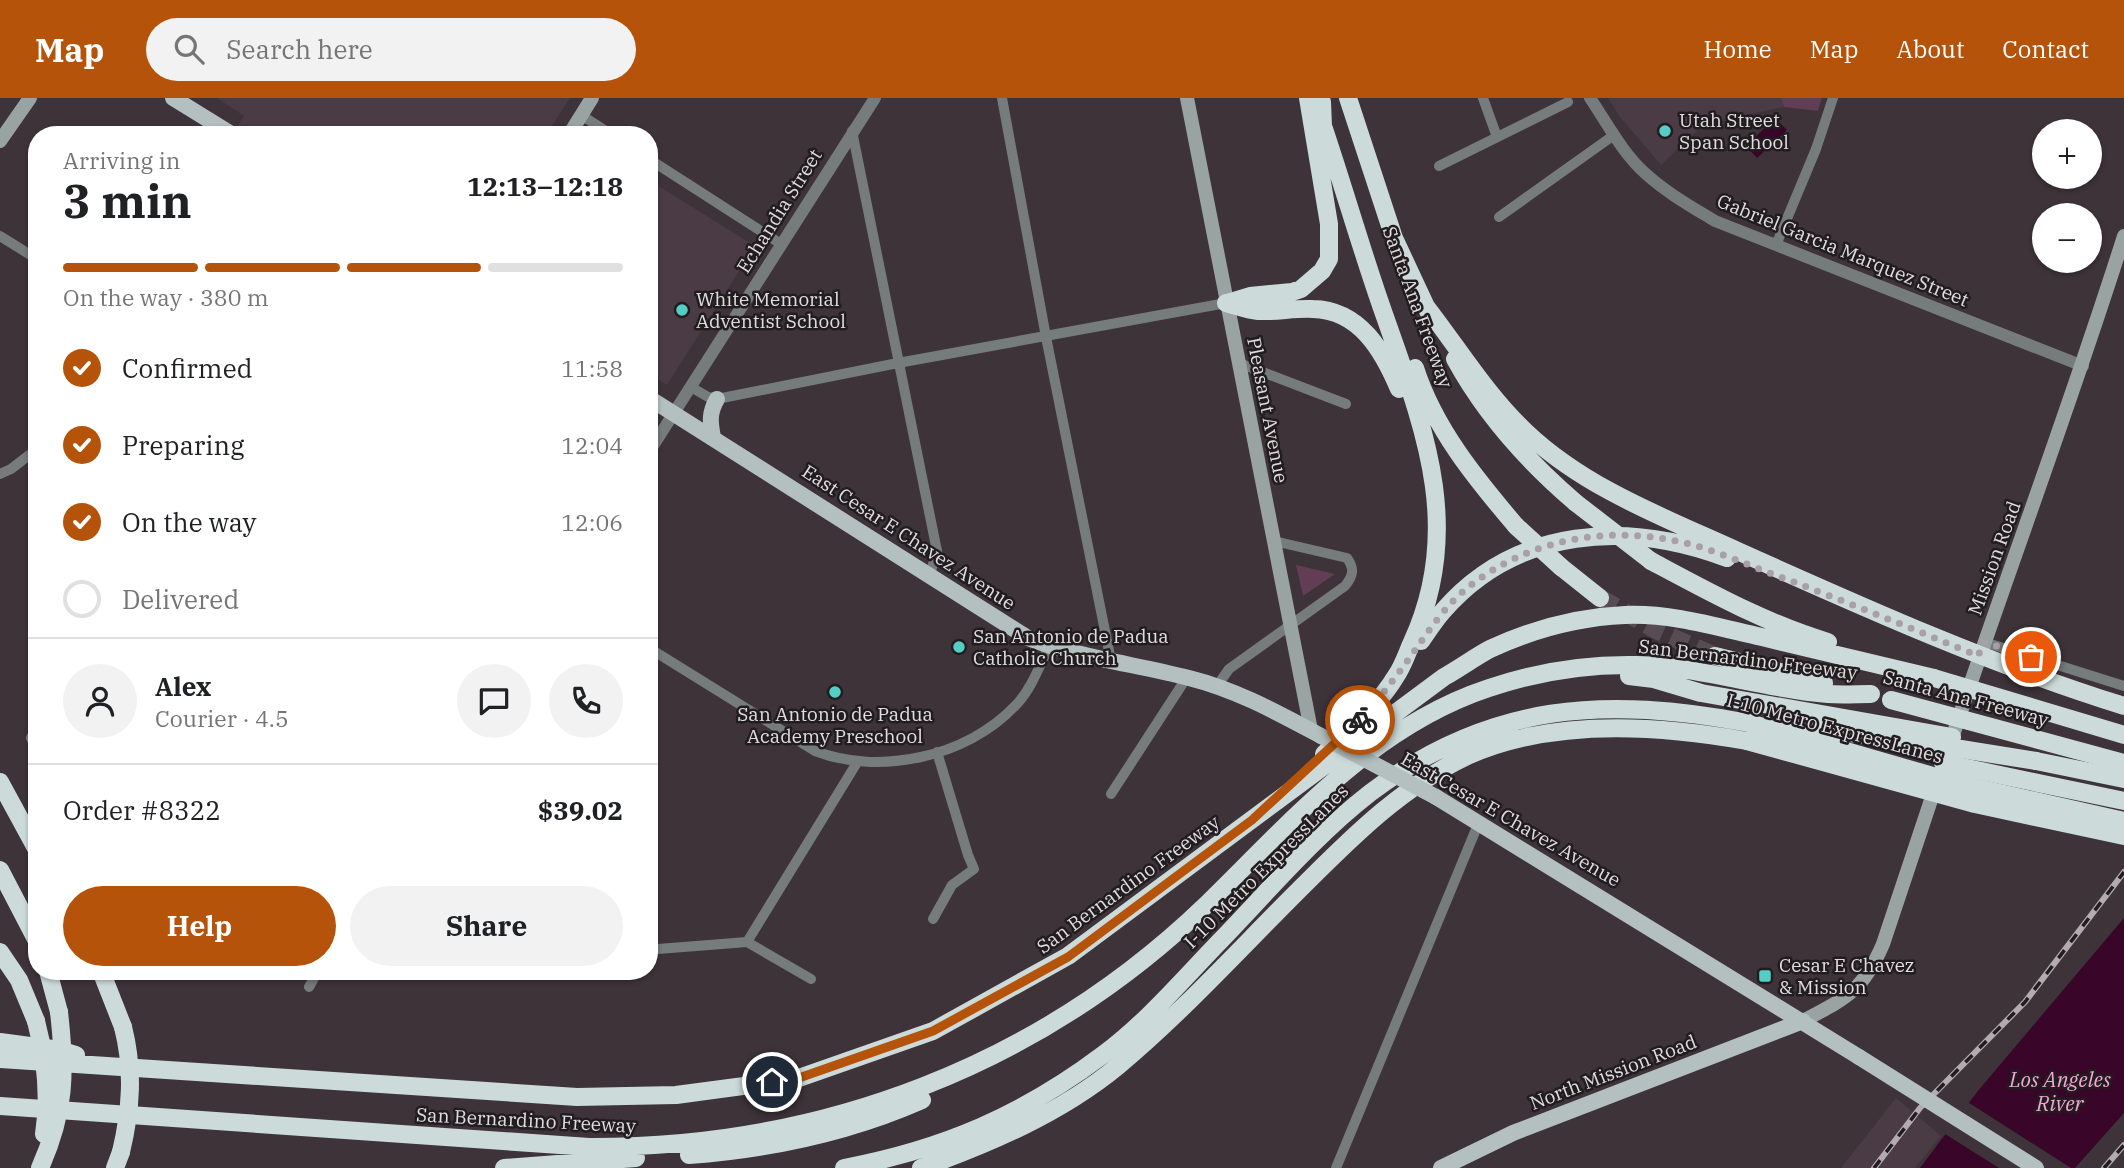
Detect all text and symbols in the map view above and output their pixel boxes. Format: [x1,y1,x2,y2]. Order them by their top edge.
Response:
search box [146,18,636,81]
text: Map [35,28,104,71]
icon: search [170,30,208,68]
text: Search here [226,32,373,66]
text: Home [1704,33,1772,65]
text: Map [1810,33,1858,65]
text: About [1896,33,1964,65]
text: Contact [2002,33,2089,65]
place label: Utah Street Span School [1679,108,1789,154]
map controls [2032,119,2102,273]
button: + [2032,119,2102,189]
marker: Utah Street Span School [1657,123,1673,139]
street label: Echandia Street [731,144,827,278]
text: Arriving in [63,145,180,175]
text: 12:13–12:18 [467,169,623,203]
text: 3 min [63,171,192,231]
street label: Gabriel Garcia Marquez Street [1714,188,1973,312]
button: − [2032,203,2102,273]
street label: Santa Ana Freeway [1378,223,1459,392]
text: On the way · 380 m [63,282,269,312]
place label: White Memorial Adventist School [696,287,846,333]
marker: White Memorial Adventist School [674,302,690,318]
street label: Pleasant Avenue [1242,335,1294,485]
icon: check [63,349,101,387]
text: Confirmed [122,351,253,385]
text: 11:58 [561,353,623,383]
icon: check [63,426,101,464]
text: Preparing [122,428,244,462]
text: 12:04 [561,430,623,460]
street label: East Cesar E Chavez Avenue [798,459,1020,615]
street label: Mission Road [1962,498,2026,618]
icon: check [63,503,101,541]
text: On the way [122,505,256,539]
text: 12:06 [561,507,623,537]
text: Delivered [122,582,239,616]
place label: San Antonio de Padua Catholic Church [973,624,1169,670]
pin [2001,627,2061,687]
street label: San Bernardino Freeway [1637,634,1860,684]
icon: bag [2012,638,2050,676]
marker: San Antonio de Padua Catholic Church [951,639,967,655]
button: person [63,664,137,738]
button: chat [457,664,531,738]
button: phone [549,664,623,738]
street label: Santa Ana Freeway [1881,664,2052,732]
text: Alex [155,669,211,703]
marker: San Antonio de Padua Academy Preschool [827,684,843,700]
courier [1325,685,1395,755]
street label: I-10 Metro ExpressLanes [1724,688,1946,768]
icon: bike [1341,701,1379,739]
place label: San Antonio de Padua Academy Preschool [737,702,933,748]
text: Courier · 4.5 [155,703,289,733]
street label: East Cesar E Chavez Avenue [1397,746,1625,892]
street label: I-10 Metro ExpressLanes [1179,779,1353,953]
text: Order #8322 [63,793,221,827]
text: $39.02 [538,793,623,827]
street label: San Bernardino Freeway [1032,809,1225,958]
button: Help [63,886,336,966]
button: Share [350,886,623,966]
place label: Cesar E Chavez & Mission [1779,953,1914,999]
marker: Cesar E Chavez & Mission [1757,968,1773,984]
street label: North Mission Road [1526,1029,1700,1115]
pin [742,1052,802,1112]
icon: home [753,1063,791,1101]
water label: Los Angeles River [2008,1065,2111,1117]
street label: San Bernardino Freeway [415,1102,637,1138]

